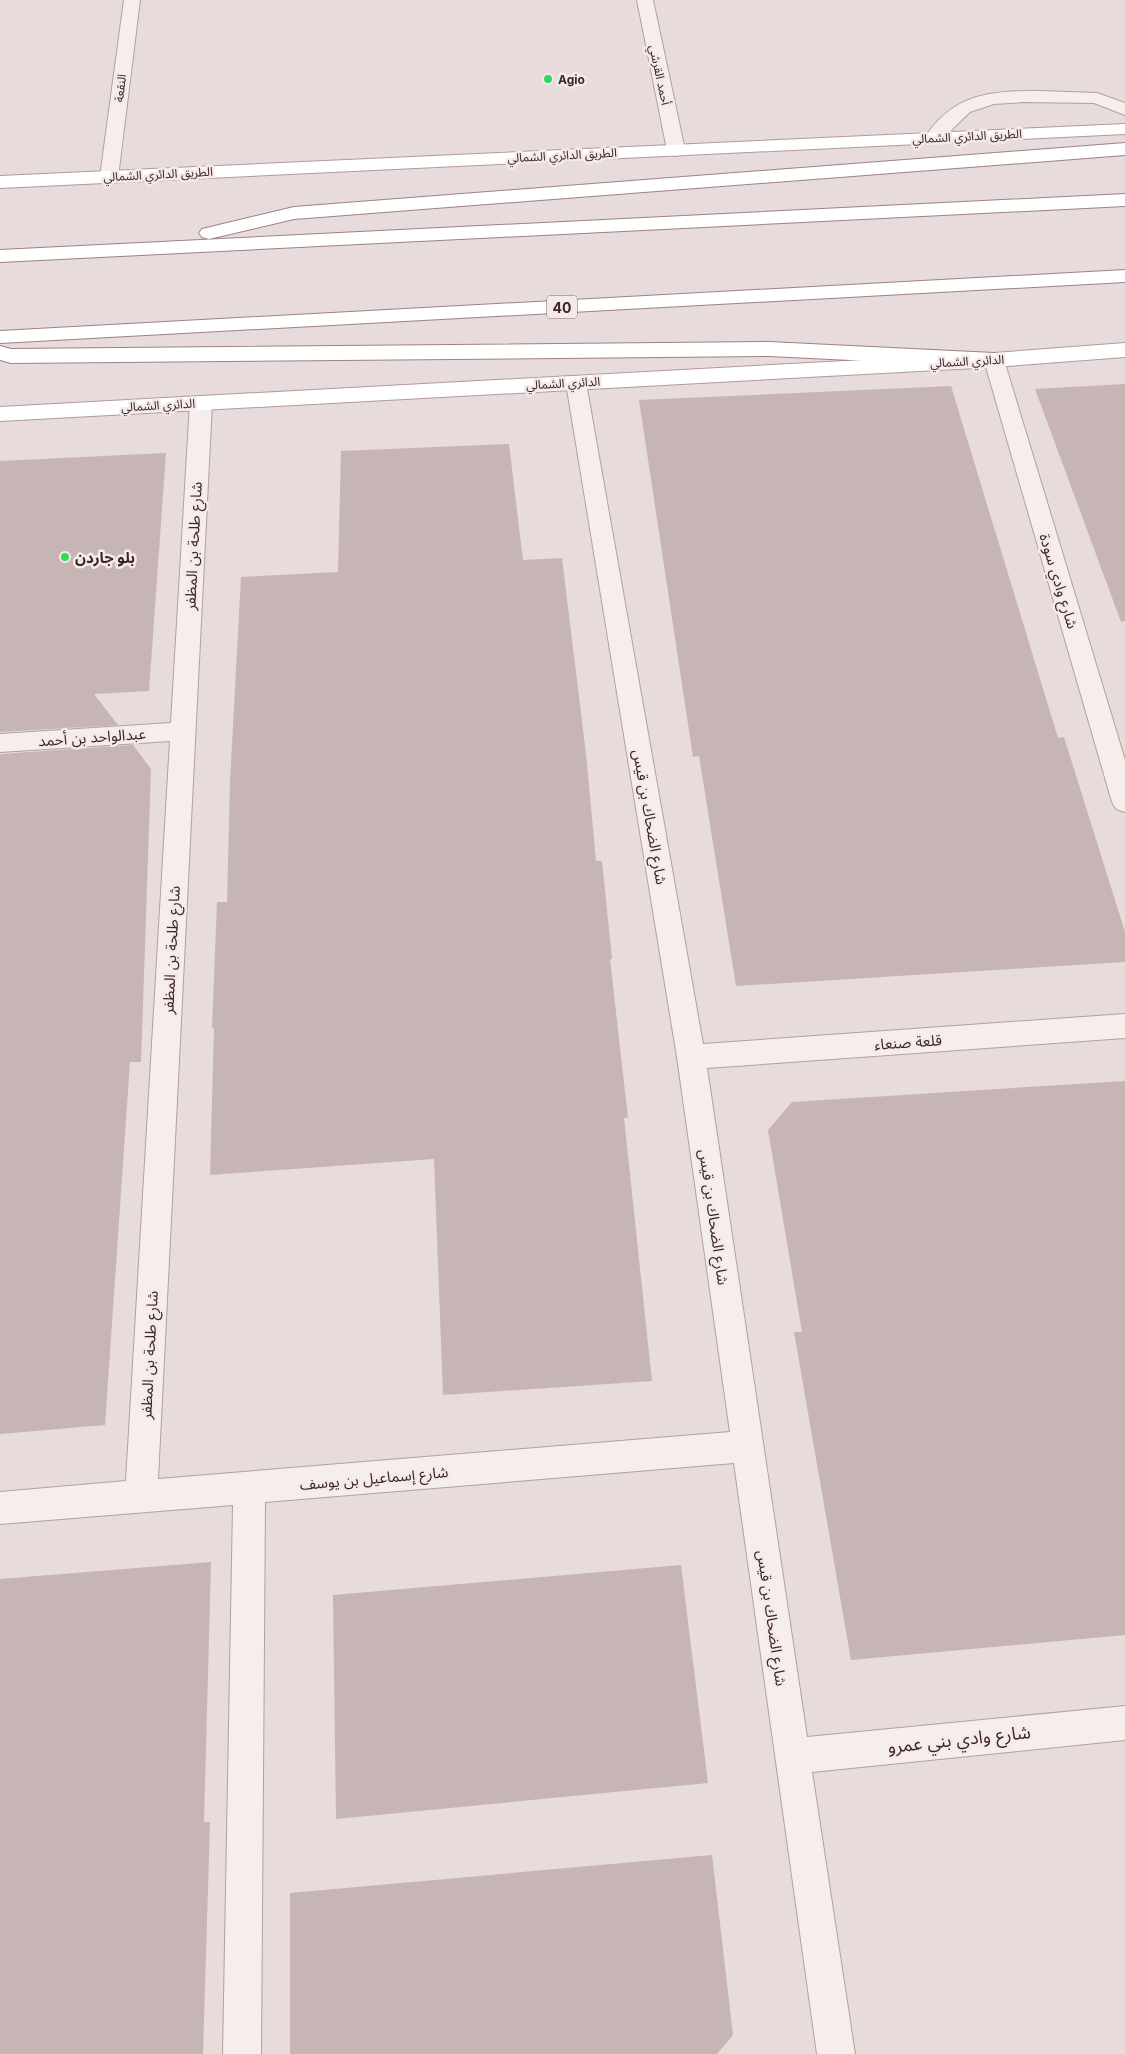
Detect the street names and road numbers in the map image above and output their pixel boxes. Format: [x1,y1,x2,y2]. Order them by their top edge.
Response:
street label: أحمد القرشي [644,44,674,107]
street label: النقعة [111,73,129,103]
street label: الطريق الدائري الشمالي [912,126,1023,149]
street label: الطريق الدائري الشمالي [507,145,618,168]
street label: الطريق الدائري الشمالي [103,164,214,187]
road number: 40 [547,296,577,318]
street label: الدائري الشمالي [930,352,1005,373]
street label: الدائري الشمالي [526,374,601,395]
street label: الدائري الشمالي [121,396,196,417]
street label: شارع طلحة بن المظفر [180,481,209,612]
street label: شارع وادي سودة [1033,531,1083,632]
street label: عبدالواحد بن أحمد [37,724,147,750]
street label: شارع الضحاك بن قيس [626,748,671,887]
street label: شارع طلحة بن المظفر [158,885,187,1016]
street label: قلعة صنعاء [874,1030,943,1054]
street label: شارع الضحاك بن قيس [692,1148,733,1287]
street label: شارع طلحة بن المظفر [136,1290,165,1421]
street label: شارع إسماعيل بن يوسف [299,1462,450,1497]
street label: شارع الضحاك بن قيس [750,1549,791,1688]
street label: شارع وادي بني عمرو [886,1721,1032,1761]

